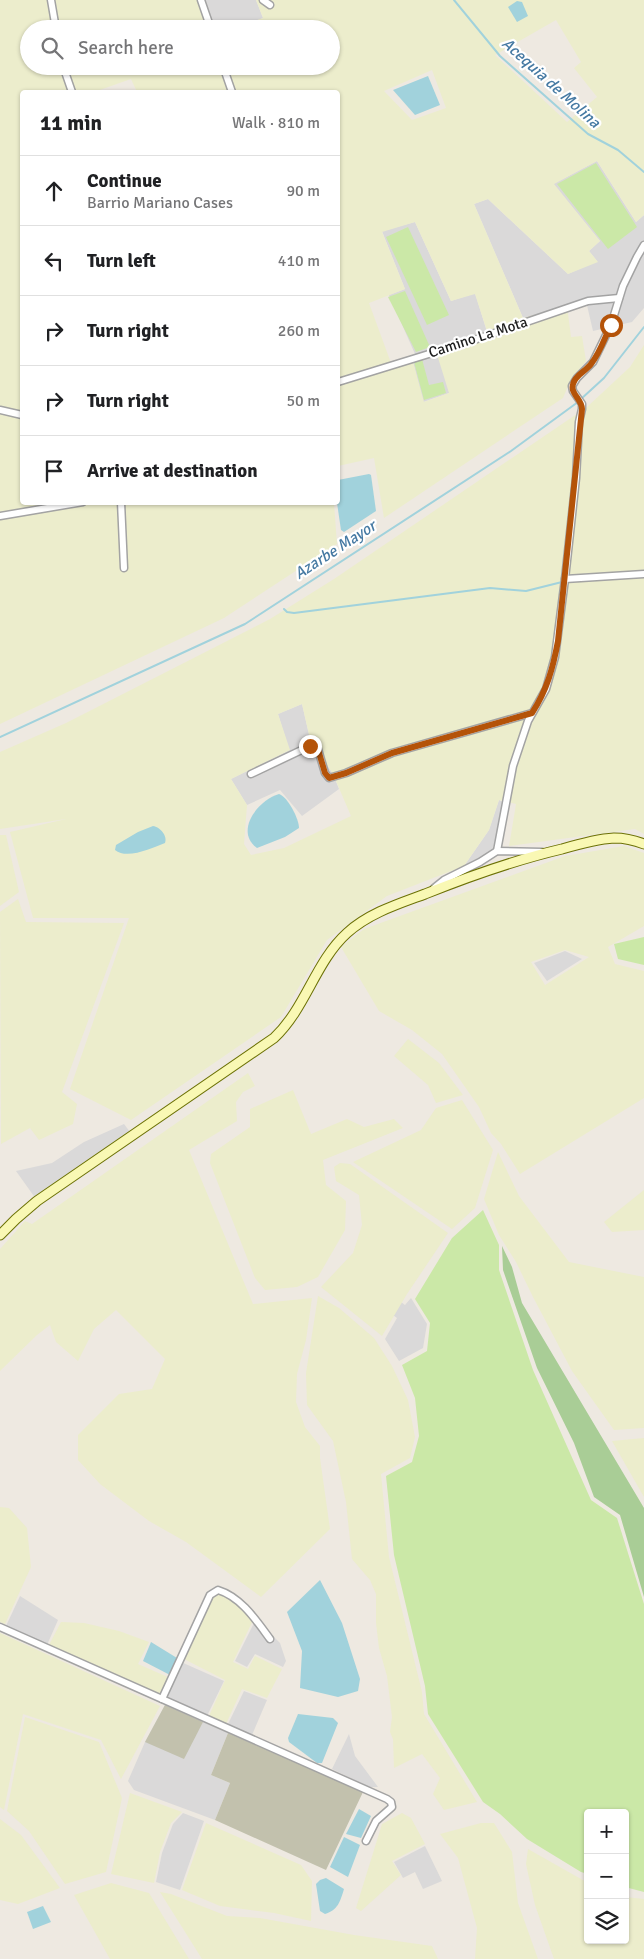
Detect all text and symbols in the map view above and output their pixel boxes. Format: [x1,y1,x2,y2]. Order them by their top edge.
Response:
search box [20,20,340,75]
icon: search [38,34,66,62]
water label: Acequia de Molina [498,34,605,133]
text: Search here [78,36,174,60]
text: 11 min [40,110,102,136]
text: Walk · 810 m [232,113,320,133]
text: Continue [87,169,162,193]
icon: ahead [40,177,68,205]
text: 90 m [286,181,320,201]
text: Barrio Mariano Cases [87,193,233,213]
icon: left [40,247,68,275]
text: Turn left [87,249,156,273]
text: 410 m [278,251,320,271]
street label: Camino La Mota [426,313,530,361]
route start [600,314,623,337]
icon: right [40,317,68,345]
text: Turn right [87,319,169,343]
text: 260 m [278,321,320,341]
icon: right [40,387,68,415]
text: Turn right [87,389,169,413]
text: 50 m [286,391,320,411]
icon: arrive [40,457,68,485]
text: Arrive at destination [87,459,258,483]
water label: Azarbe Mayor [290,515,381,584]
route end [299,735,322,758]
map controls [584,1809,629,1944]
button: + [584,1809,629,1854]
button: − [584,1854,629,1899]
button: layers [584,1899,629,1944]

